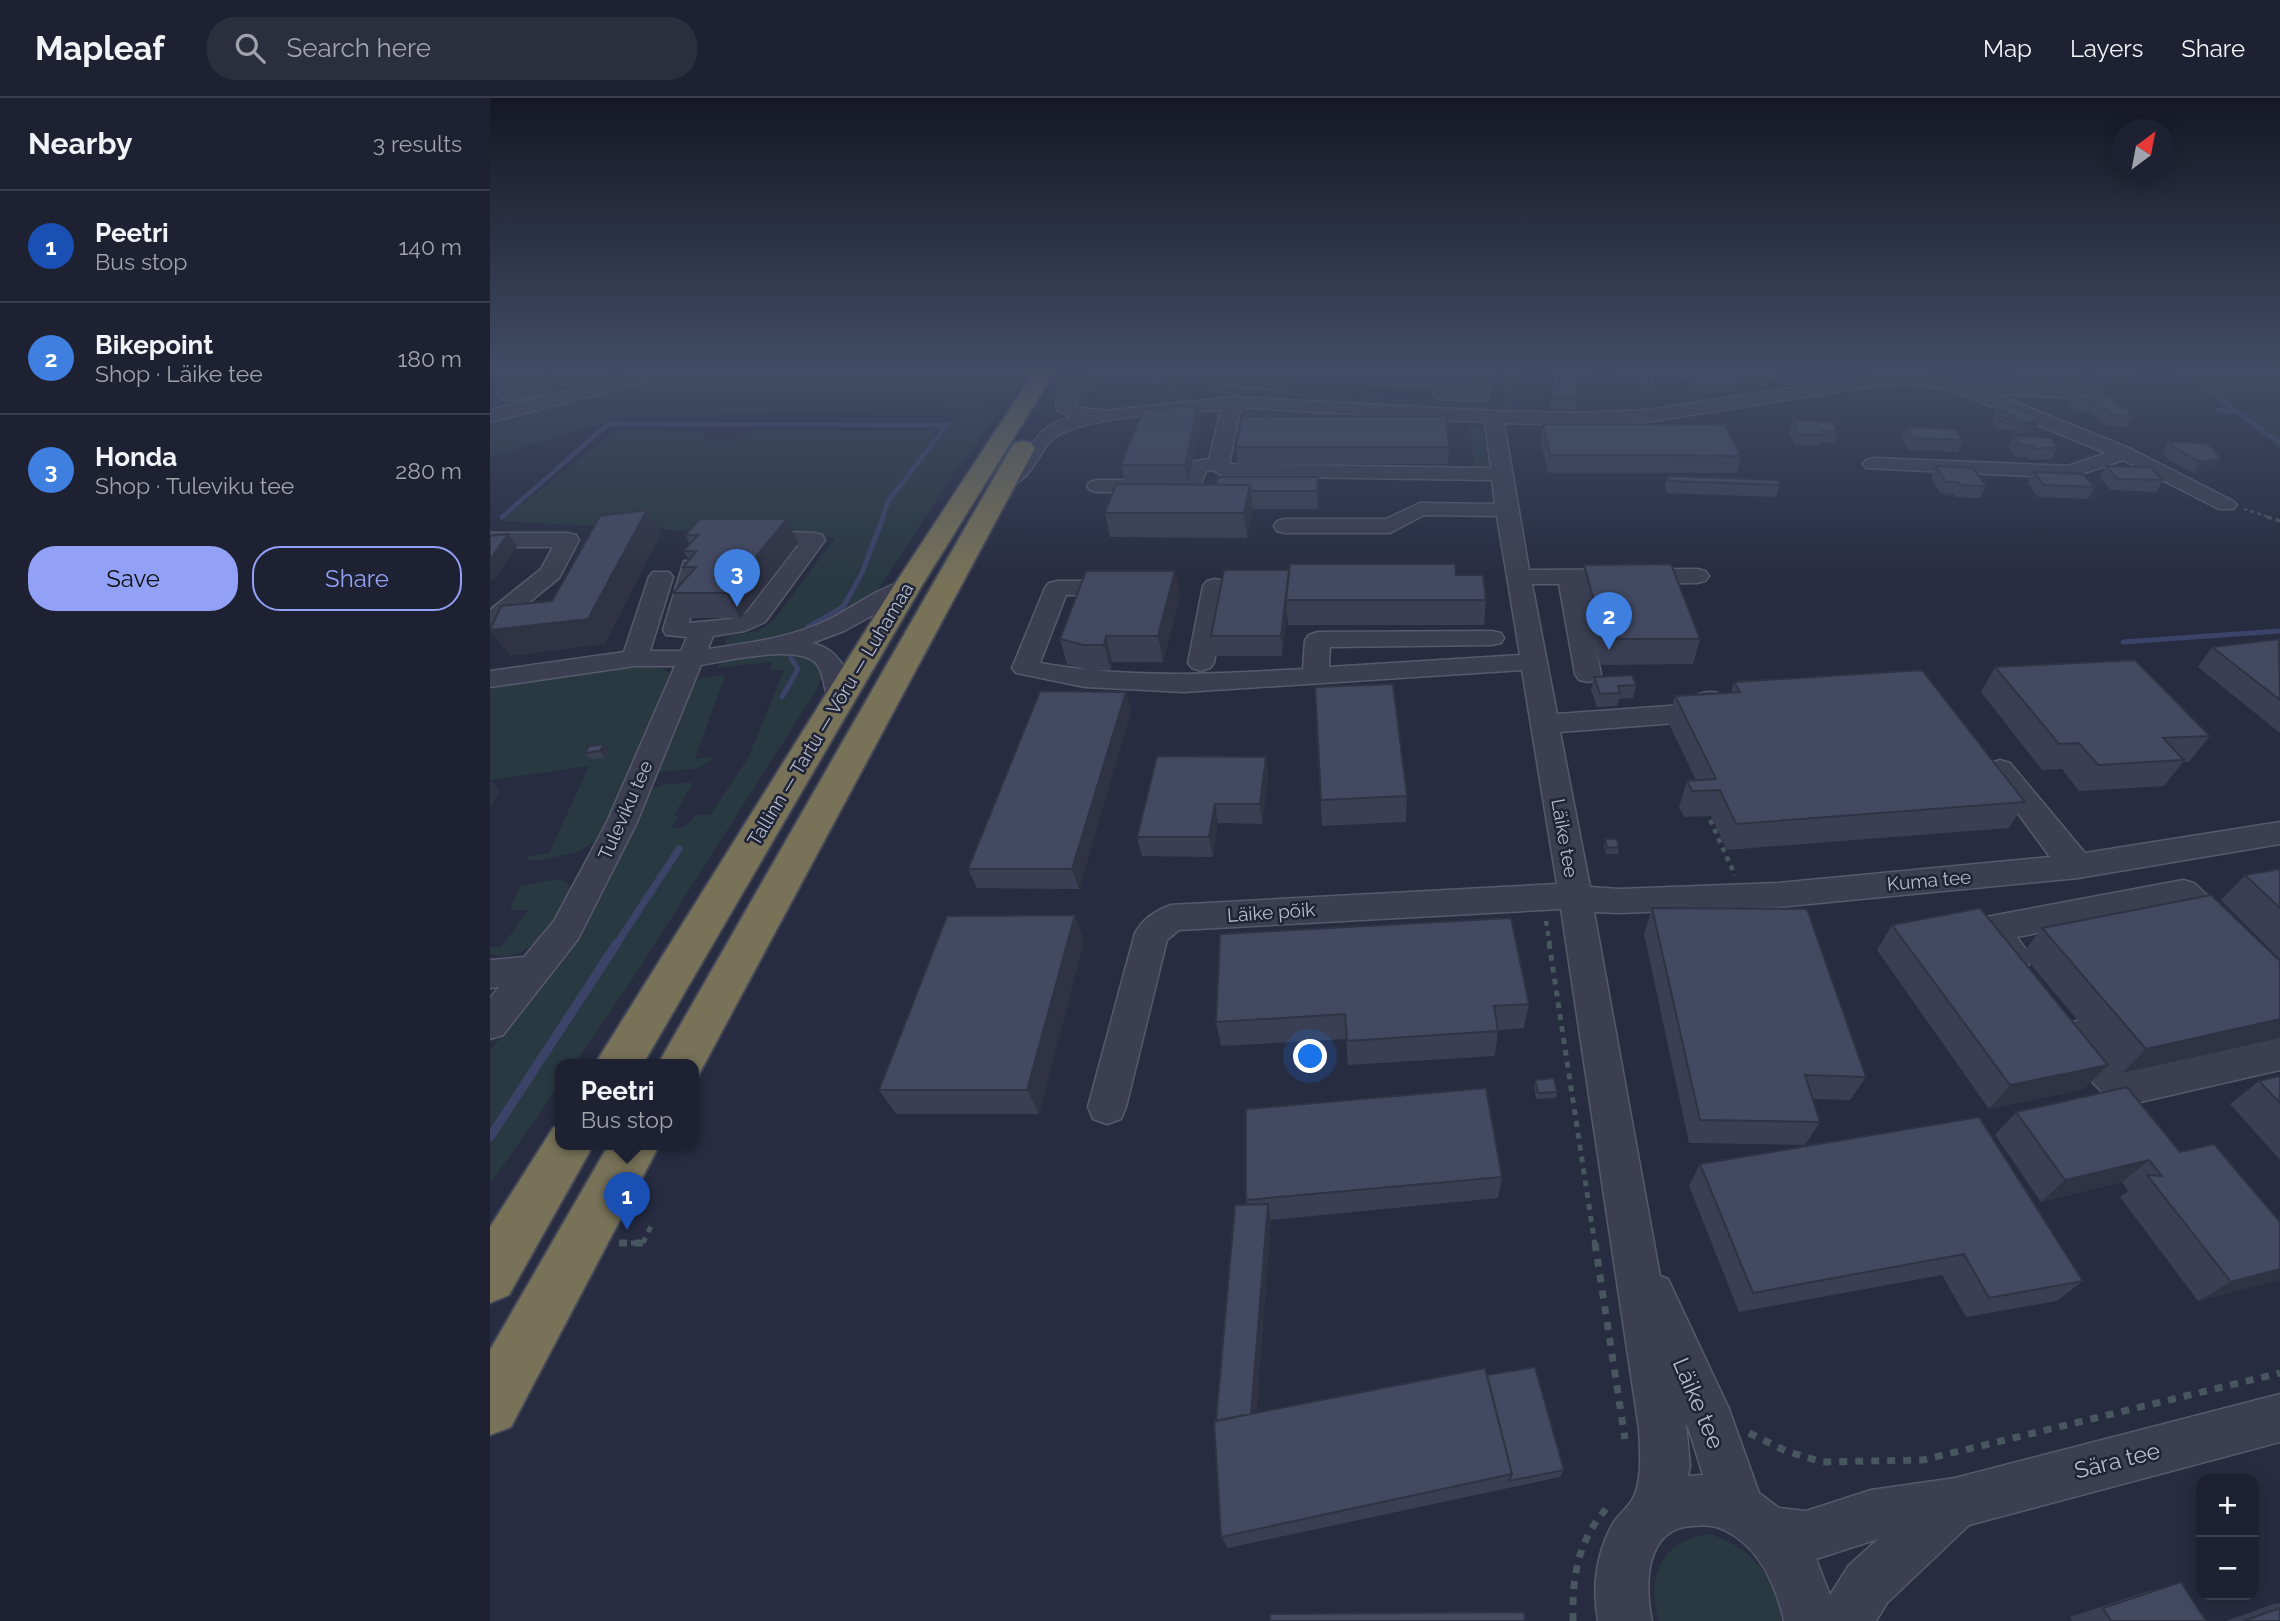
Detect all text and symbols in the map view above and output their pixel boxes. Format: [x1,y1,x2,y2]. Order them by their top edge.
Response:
search box [207,17,697,80]
text: Mapleaf [35,29,165,68]
icon: search [231,29,269,67]
text: Search here [287,33,431,63]
text: Map [1983,34,2032,63]
text: Layers [2070,34,2143,63]
text: Share [2181,34,2245,63]
north arrow [2112,119,2175,182]
text: Nearby [28,126,132,161]
text: 3 results [373,130,462,157]
text: Peetri [95,218,169,248]
text: 1 [45,233,57,260]
text: 140 m [399,233,462,260]
text: Bus stop [95,248,187,275]
text: Bikepoint [95,330,213,360]
text: 2 [45,345,57,372]
text: 180 m [397,345,462,372]
text: Shop · Läike tee [95,360,263,387]
text: Honda [95,442,177,472]
text: 3 [45,457,57,484]
text: 280 m [395,457,462,484]
text: Shop · Tuleviku tee [95,472,294,499]
button: Save [28,546,238,611]
button: Share [252,546,462,611]
pin: 3 [714,549,760,607]
street label: Tallinn — Tartu — Võru — Luhamaa [743,579,917,849]
pin: 2 [1586,592,1632,650]
street label: Tuleviku tee [593,757,657,863]
street label: Läike tee [1547,797,1583,879]
street label: Kuma tee [1886,865,1972,895]
street label: Läike põik [1226,898,1316,926]
your location [1293,1039,1327,1073]
popup [555,1059,699,1150]
text: Peetri [581,1076,654,1106]
text: Bus stop [581,1106,673,1133]
pin: 1 [604,1172,650,1230]
street label: Läike tee [1668,1353,1730,1453]
street label: Sära tee [2071,1436,2163,1484]
map controls [2196,1474,2259,1600]
button: + [2196,1474,2259,1537]
button: − [2196,1537,2259,1600]

